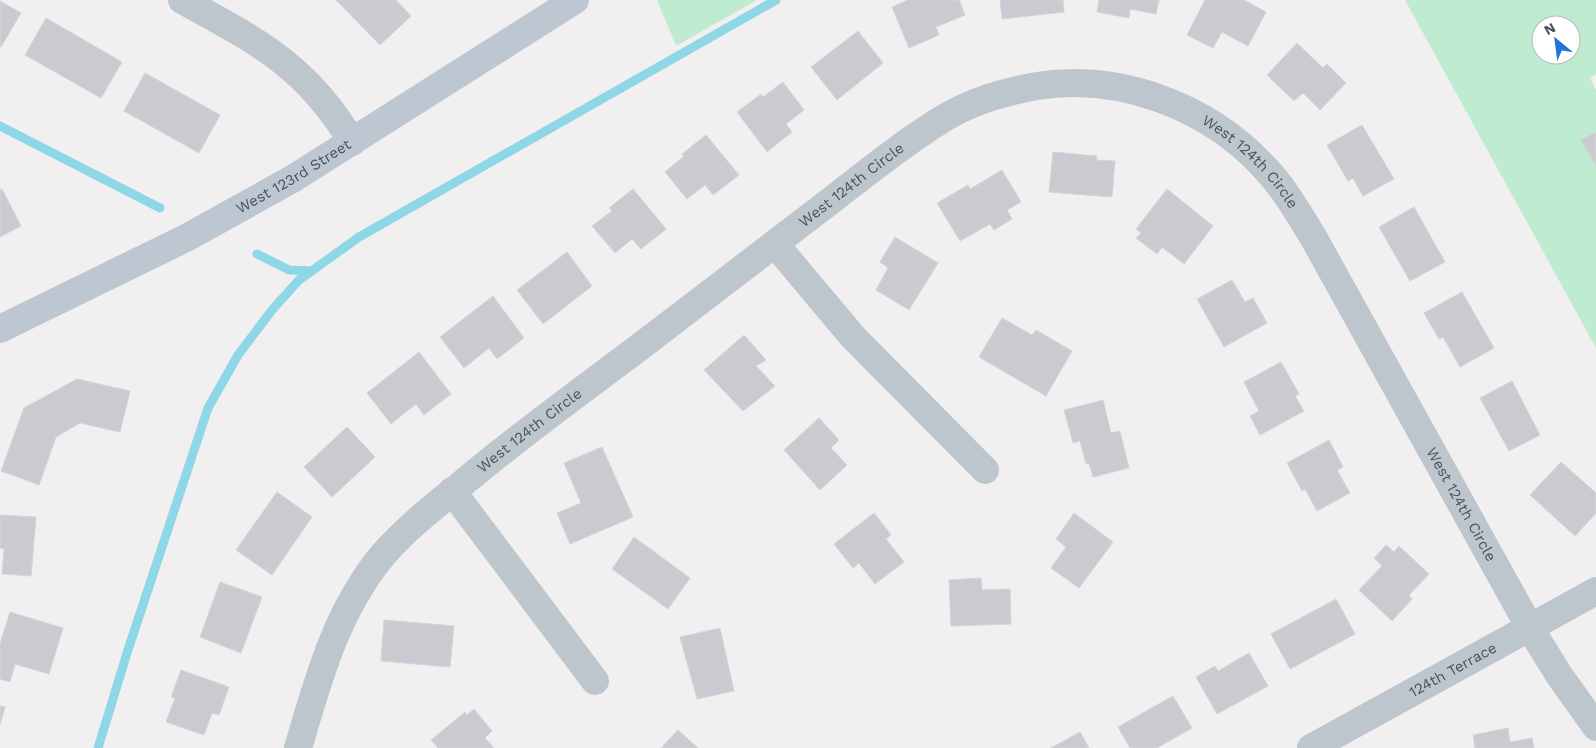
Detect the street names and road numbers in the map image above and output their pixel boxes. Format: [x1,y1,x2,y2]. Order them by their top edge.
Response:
street label: West 124th Circle [1199,111,1302,212]
street label: West 123rd Street [233,135,355,217]
street label: West 124th Circle [795,139,907,231]
street label: West 124th Circle [473,384,585,477]
street label: West 124th Circle [1423,444,1500,564]
street label: 124th Terrace [1406,638,1500,701]

